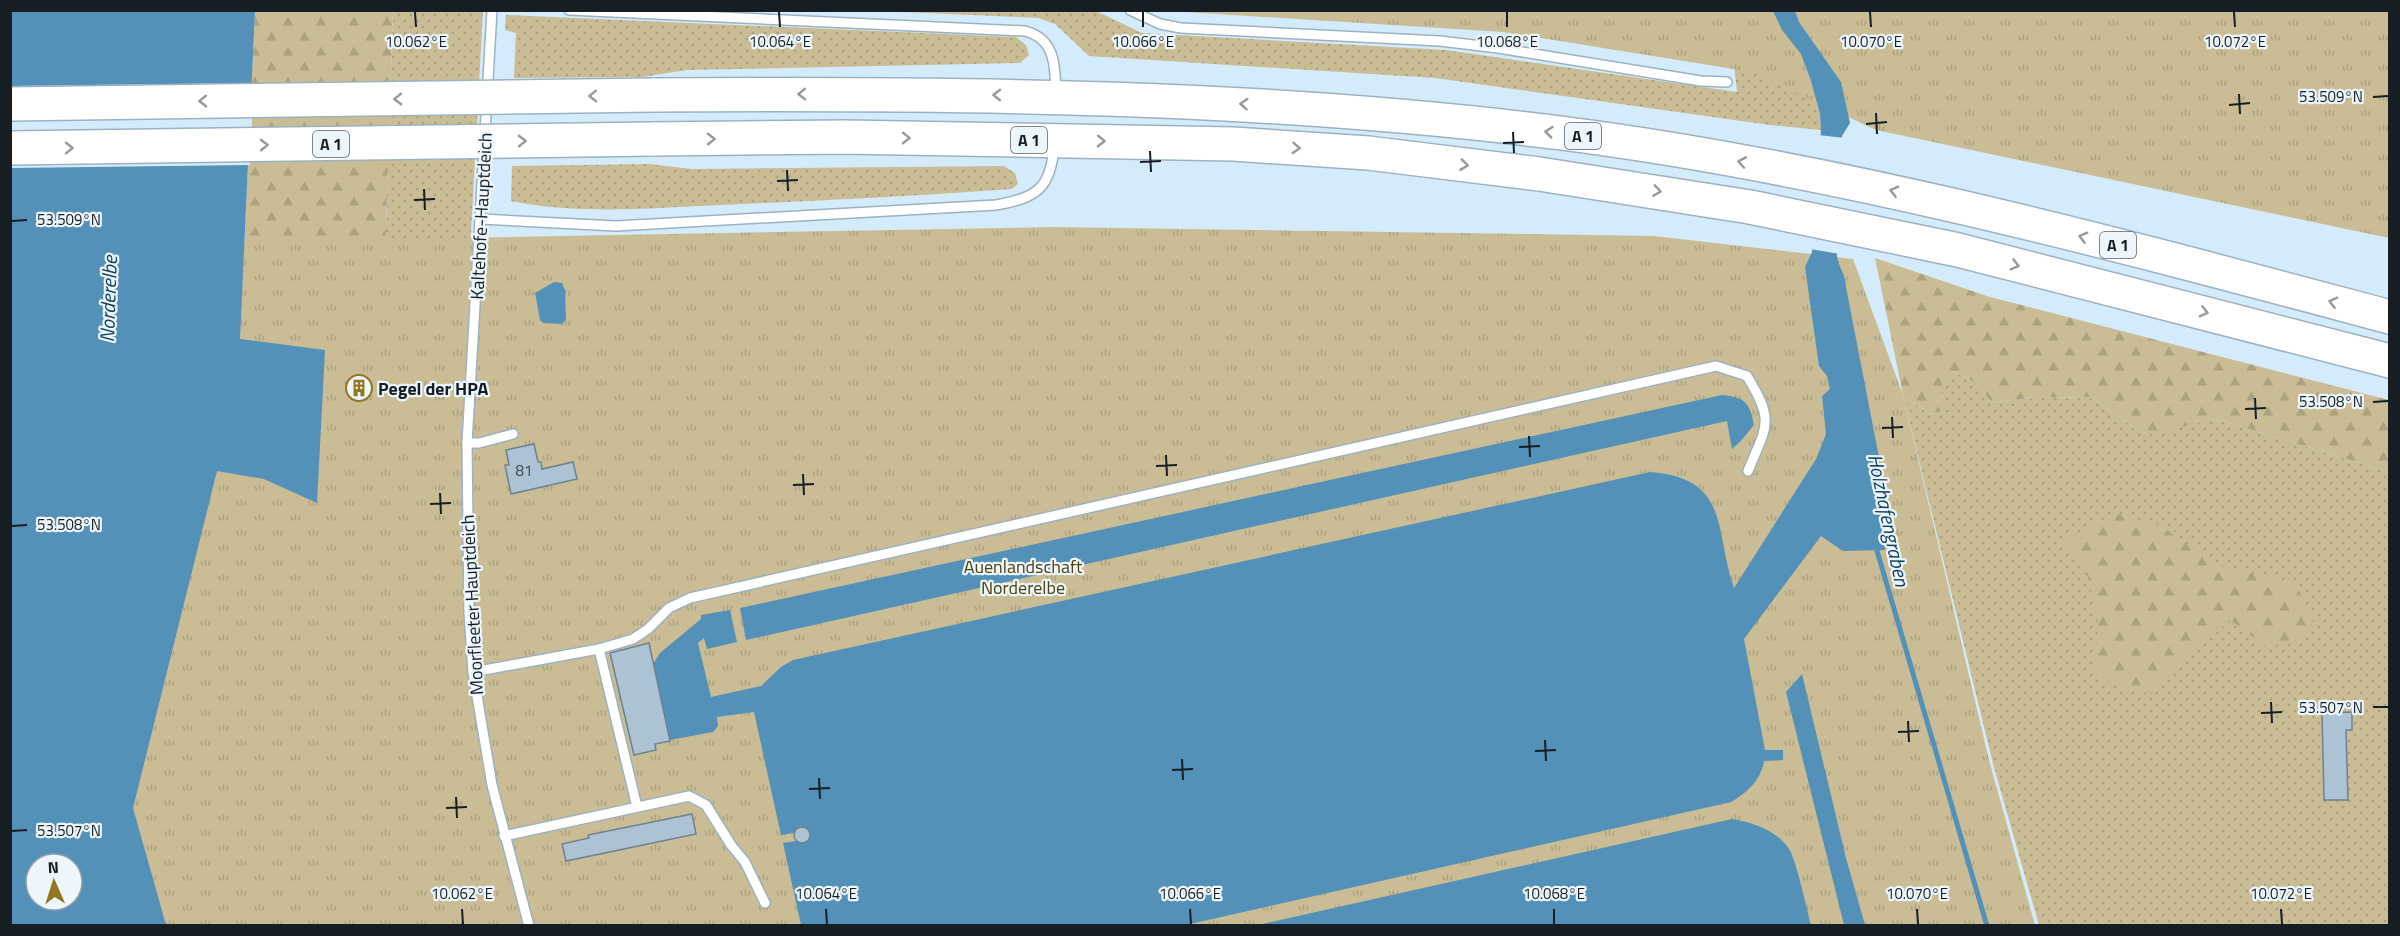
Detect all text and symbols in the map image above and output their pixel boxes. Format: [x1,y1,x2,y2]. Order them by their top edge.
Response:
text: 10.062°E [385,30,447,53]
text: 10.064°E [749,30,811,53]
text: 10.066°E [1112,30,1174,53]
text: 10.068°E [1476,30,1538,53]
text: 10.070°E [1840,30,1902,53]
text: 10.072°E [2204,30,2266,53]
text: 53.509°N [2299,85,2363,108]
one-way arrow [798,87,807,100]
one-way arrow [993,89,1002,101]
one-way arrow [589,90,598,102]
one-way arrow [394,93,403,105]
one-way arrow [199,95,208,108]
one-way arrow [1240,98,1249,111]
road number: A 1 [1565,123,1601,149]
one-way arrow [1545,126,1554,139]
road number: A 1 [1011,127,1047,153]
road number: A 1 [313,131,349,157]
street label: Kaltehofe-Hauptdeich [463,132,499,300]
one-way arrow [706,132,715,145]
one-way arrow [901,132,910,144]
one-way arrow [517,135,526,147]
one-way arrow [1096,135,1105,147]
one-way arrow [259,139,268,151]
one-way arrow [64,142,73,154]
one-way arrow [1291,142,1300,155]
one-way arrow [1737,156,1746,168]
one-way arrow [1459,158,1468,171]
one-way arrow [1652,185,1662,197]
one-way arrow [1889,186,1899,199]
text: 53.509°N [37,208,101,231]
one-way arrow [2079,231,2089,244]
road number: A 1 [2100,232,2136,258]
water label: Norderelbe [91,253,125,343]
one-way arrow [2009,257,2019,270]
one-way arrow [2328,296,2338,309]
one-way arrow [2199,305,2209,318]
building icon: Pegel der HPA [344,373,374,403]
place label: Pegel der HPA [378,375,489,402]
text: 53.508°N [2299,390,2363,413]
water label: Holzhafengraben [1860,451,1918,590]
house number: 81 [516,459,532,482]
text: 53.508°N [37,513,101,536]
street label: Moorfleeter Hauptdeich [454,514,490,696]
park label: Auenlandschaft Norderelbe [964,553,1083,601]
text: 53.507°N [2299,696,2363,719]
text: 53.507°N [37,819,101,842]
north arrow [24,852,84,912]
text: N [47,855,59,879]
text: 10.062°E [431,882,493,905]
text: 10.064°E [795,882,857,905]
text: 10.066°E [1159,882,1221,905]
text: 10.068°E [1523,882,1585,905]
text: 10.070°E [1886,882,1948,905]
text: 10.072°E [2250,882,2312,905]

